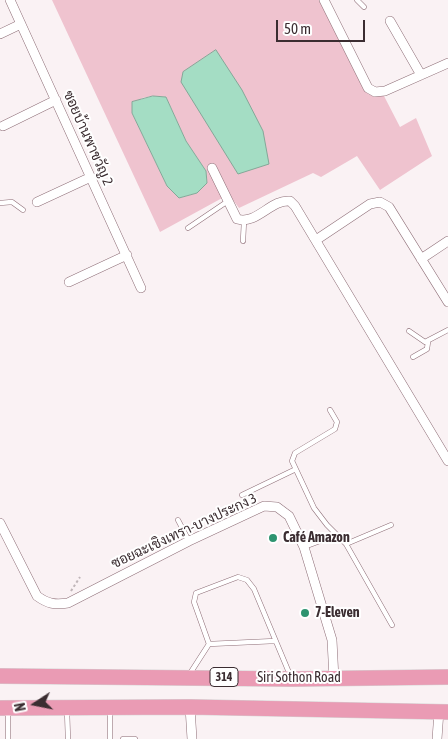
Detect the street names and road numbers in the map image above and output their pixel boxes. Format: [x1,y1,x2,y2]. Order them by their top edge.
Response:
street label: ซอยบ้านพาขวัญ 2 [60,88,116,188]
street label: ซอยฉะเชิงเทรา-บางประกง 3 [109,490,259,572]
road number: 314 [210,668,238,686]
street label: Siri Sothon Road [257,670,341,686]

